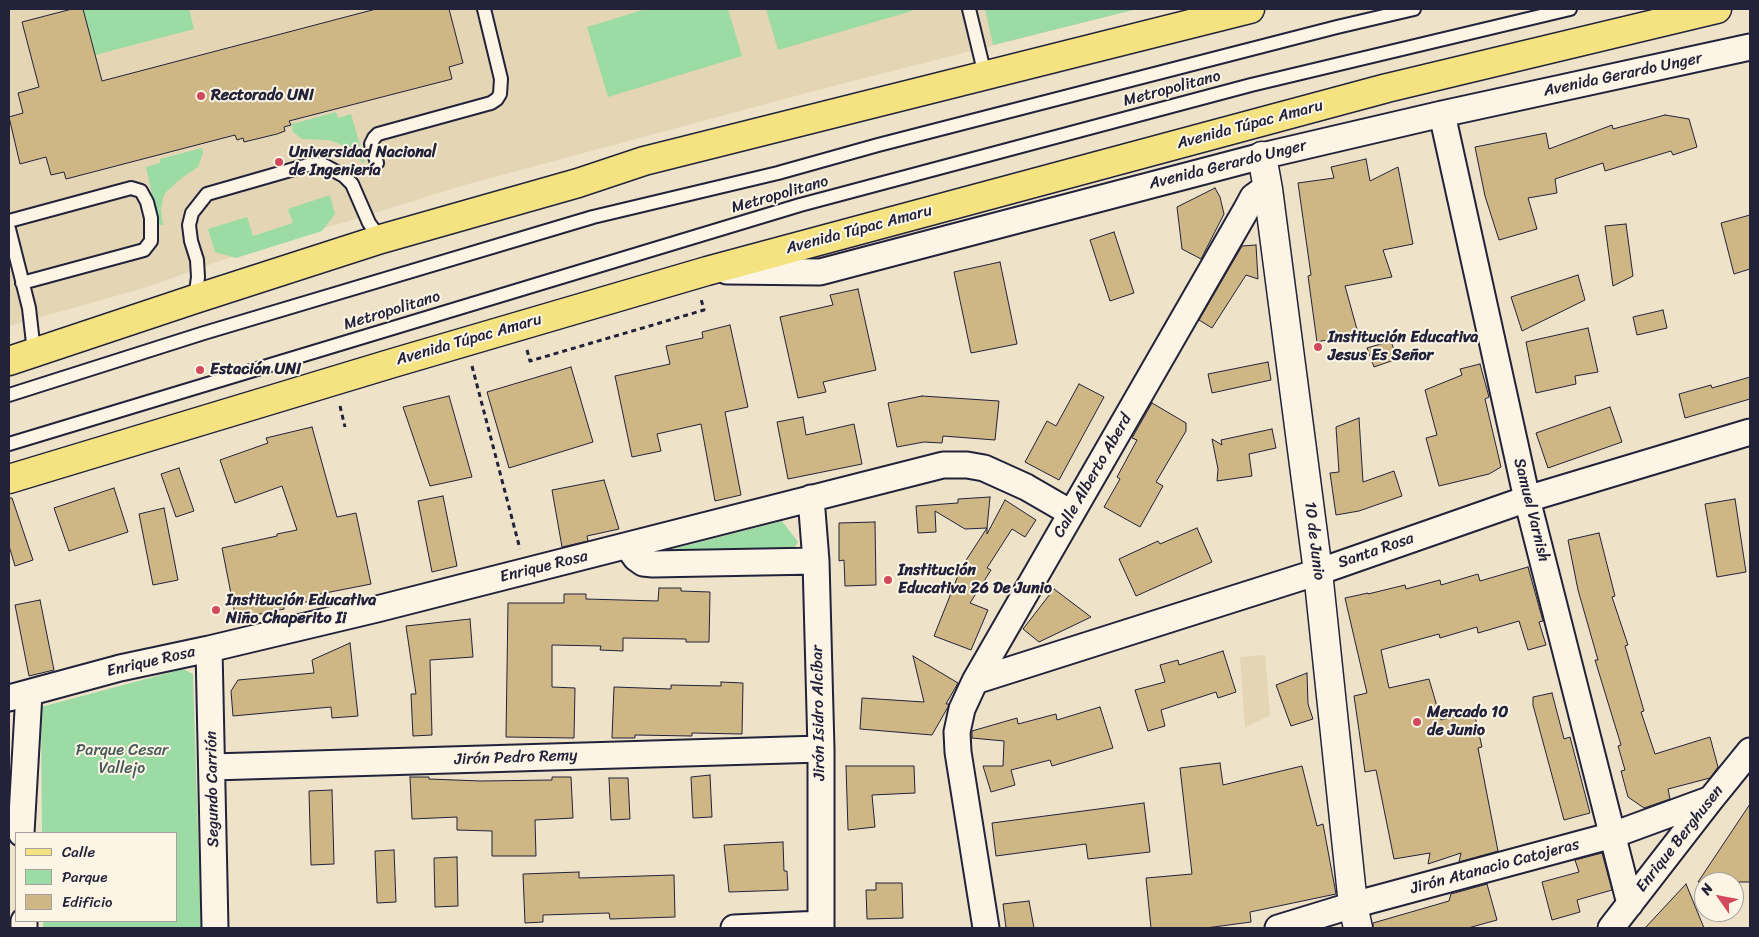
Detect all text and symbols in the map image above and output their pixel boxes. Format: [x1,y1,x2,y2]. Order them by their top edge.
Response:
street label: Avenida Gerardo Unger [1542,49,1704,101]
street label: Metropolitano [1121,67,1223,111]
place label: Rectorado UNI [211,86,314,106]
marker: Rectorado UNI [195,90,207,102]
street label: Avenida Túpac Amaru [1175,96,1325,154]
street label: Avenida Gerardo Unger [1147,136,1309,194]
place label: Universidad Nacional de Ingeniería [289,143,436,181]
marker: Universidad Nacional de Ingeniería [273,156,285,168]
street label: Metropolitano [729,172,831,218]
street label: Avenida Túpac Amaru [784,201,934,259]
street label: Metropolitano [341,287,443,335]
street label: Avenida Túpac Amaru [394,310,544,370]
place label: Institución Educativa Jesus Es Señor [1328,328,1478,366]
marker: Institución Educativa Jesus Es Señor [1312,341,1324,353]
place label: Estación UNI [210,360,301,380]
marker: Estación UNI [194,364,206,376]
street label: Calle Alberto Aberd [1050,411,1136,541]
street label: Samuel Varnish [1509,456,1553,564]
street label: 10 de Junio [1300,501,1328,581]
street label: Santa Rosa [1335,529,1417,573]
street label: Enrique Rosa [498,547,590,587]
place label: Institución Educativa 26 De Junio [898,561,1052,599]
marker: Institución Educativa 26 De Junio [882,574,894,586]
place label: Institución Educativa Niño Chaperito Ii [226,591,376,629]
marker: Institución Educativa Niño Chaperito Ii [210,604,222,616]
street label: Enrique Rosa [105,643,197,681]
street label: Jirón Isidro Alcíbar [808,645,830,781]
place label: Mercado 10 de Junio [1427,703,1508,741]
marker: Mercado 10 de Junio [1411,716,1423,728]
street label: Segundo Carrión [202,731,224,847]
park label: Parque Cesar Vallejo [76,741,168,779]
street label: Jirón Pedro Remy [454,746,578,770]
street label: Enrique Berghusen [1632,782,1728,896]
legend [15,832,178,922]
street label: Jirón Atanacio Catojeras [1408,835,1582,899]
text: Calle [62,839,95,865]
text: Parque [62,864,107,890]
north arrow [1694,872,1744,922]
text: N [1694,878,1720,900]
text: Edificio [62,889,113,915]

